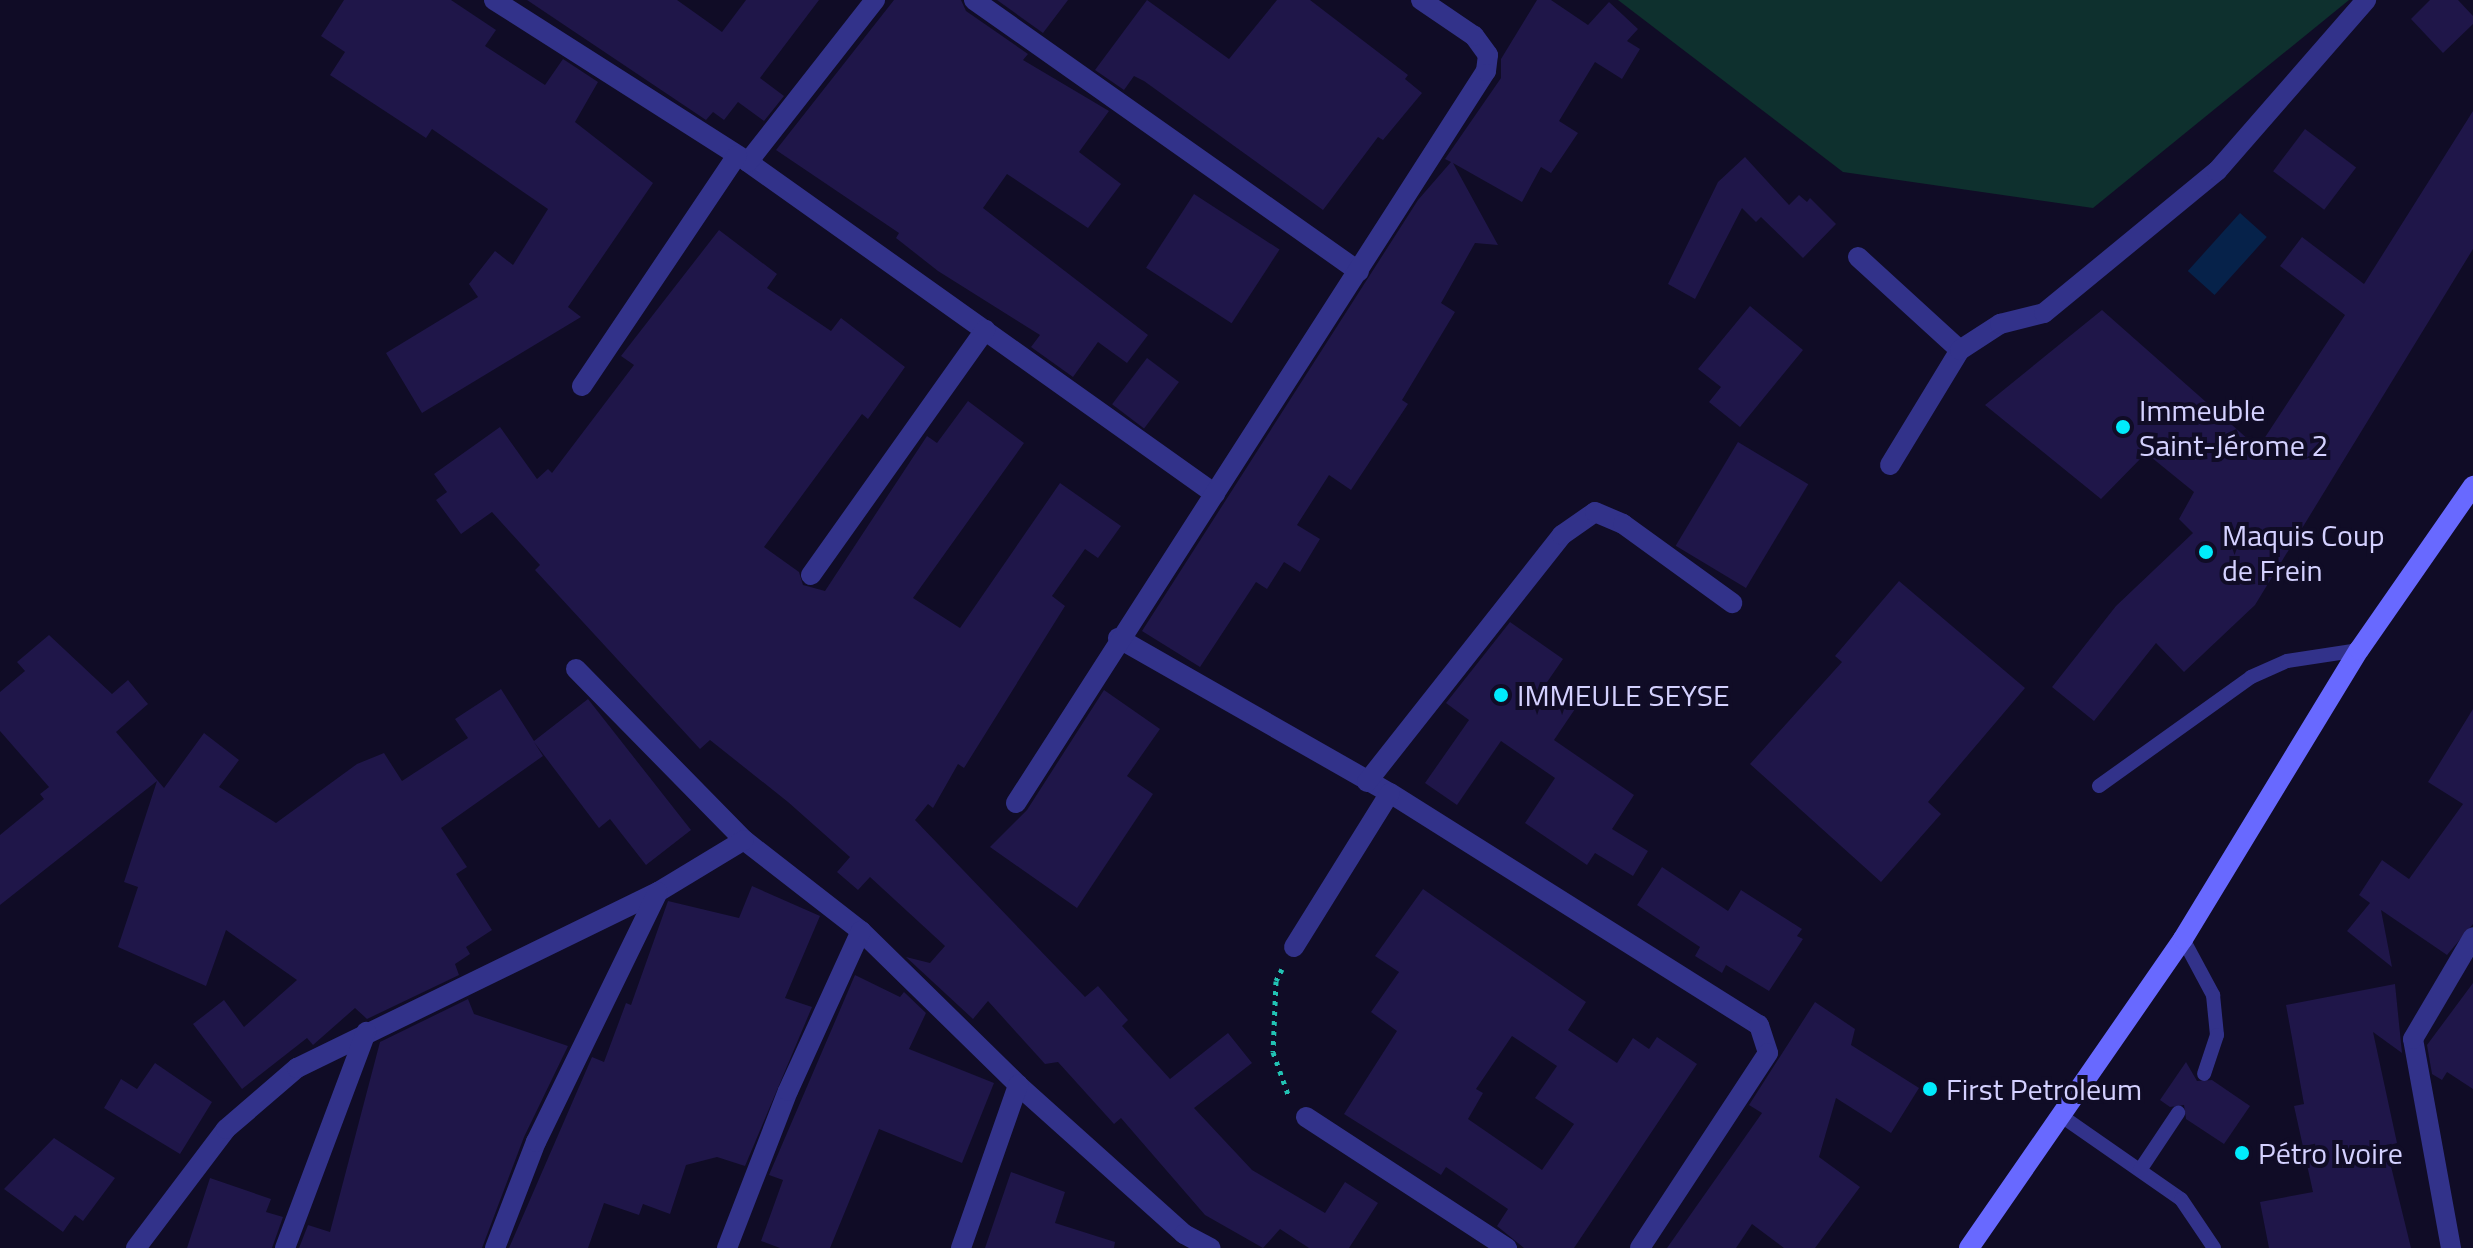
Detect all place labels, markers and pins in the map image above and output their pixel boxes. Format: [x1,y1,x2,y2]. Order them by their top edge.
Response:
place label: Immeuble Saint-Jérome 2 [2139,392,2328,462]
marker: Immeuble Saint-Jérome 2 [2114,418,2132,436]
place label: Maquis Coup de Frein [2222,517,2385,588]
marker: Maquis Coup de Frein [2197,543,2215,561]
place label: IMMEULE SEYSE [1517,677,1730,713]
marker: IMMEULE SEYSE [1492,686,1510,704]
place label: First Petroleum [1946,1071,2142,1107]
marker: First Petroleum [1921,1080,1939,1098]
place label: Pétro Ivoire [2258,1135,2403,1171]
marker: Pétro Ivoire [2233,1144,2251,1162]

